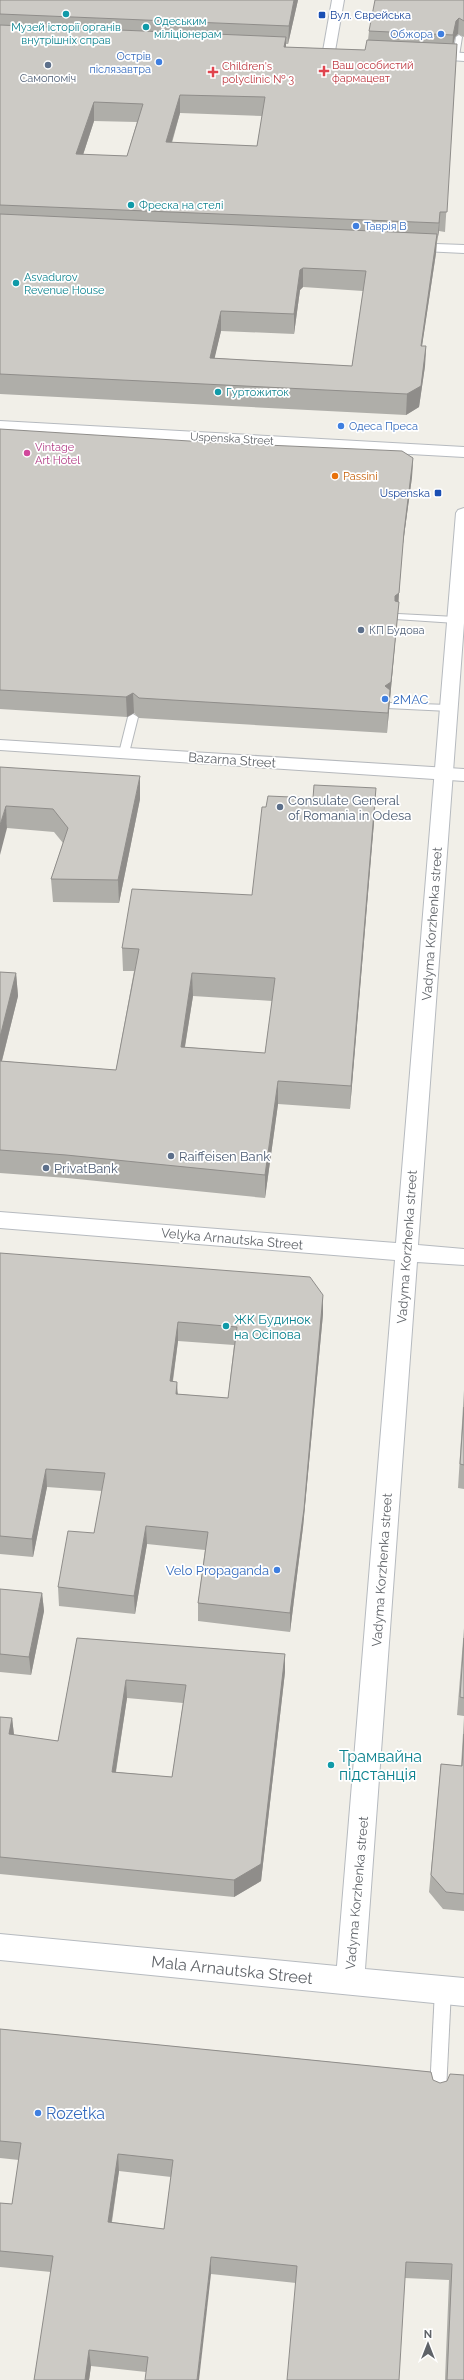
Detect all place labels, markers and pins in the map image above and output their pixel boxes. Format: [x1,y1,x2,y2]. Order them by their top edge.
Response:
marker: Музей історії органів внутрішніх справ [61,9,71,19]
place label: Вул. Єврейська [330,9,411,22]
marker: Вул. Єврейська [317,10,327,20]
place label: Одеським міліціонерам [154,15,221,41]
place label: Музей історії органів внутрішніх справ [11,21,121,47]
marker: Одеським міліціонерам [141,22,151,32]
place label: Обжора [390,28,433,41]
marker: Обжора [436,29,446,39]
place label: Острів післязавтра [89,50,151,76]
marker: Острів післязавтра [154,57,164,67]
place label: Ваш особистий фармацевт [332,59,414,85]
marker: Самопоміч [43,60,53,70]
place label: Children's polyclinic № 3 [222,60,294,86]
marker: Children's polyclinic № 3 [207,66,219,78]
marker: Ваш особистий фармацевт [319,66,329,76]
place label: Самопоміч [20,72,76,85]
place label: Фреска на стелі [139,199,223,212]
marker: Фреска на стелі [126,200,136,210]
place label: Таврія В [364,220,406,233]
marker: Таврія В [351,221,361,231]
place label: Asvadurov Revenue House [24,271,105,297]
marker: Asvadurov Revenue House [11,278,21,288]
place label: Гуртожиток [226,386,289,399]
marker: Гуртожиток [213,387,223,397]
place label: Одеса Преса [349,420,418,433]
marker: Одеса Преса [336,421,346,431]
place label: Vintage Art Hotel [35,441,80,467]
marker: Vintage Art Hotel [22,448,32,458]
place label: Passini [343,470,378,483]
marker: Passini [330,471,340,481]
place label: Uspenska [380,487,430,500]
marker: Uspenska [433,488,443,498]
place label: КП Будова [369,624,425,637]
marker: КП Будова [356,625,366,635]
place label: 2MAC [393,692,429,707]
marker: 2MAC [380,694,390,704]
place label: Consulate General of Romania in Odesa [288,793,411,823]
marker: Consulate General of Romania in Odesa [275,802,285,812]
place label: Raiffeisen Bank [179,1149,270,1164]
marker: Raiffeisen Bank [166,1151,176,1161]
place label: PrivatBank [54,1161,118,1176]
marker: PrivatBank [41,1163,51,1173]
place label: ЖК Будинок на Осіпова [234,1312,311,1342]
marker: ЖК Будинок на Осіпова [221,1321,231,1331]
place label: Velo Propaganda [166,1563,269,1578]
marker: Velo Propaganda [272,1565,282,1575]
place label: Трамвайна підстанція [339,1747,422,1784]
marker: Трамвайна підстанція [326,1760,336,1770]
place label: Rozetka [46,2104,105,2123]
marker: Rozetka [33,2108,43,2118]

